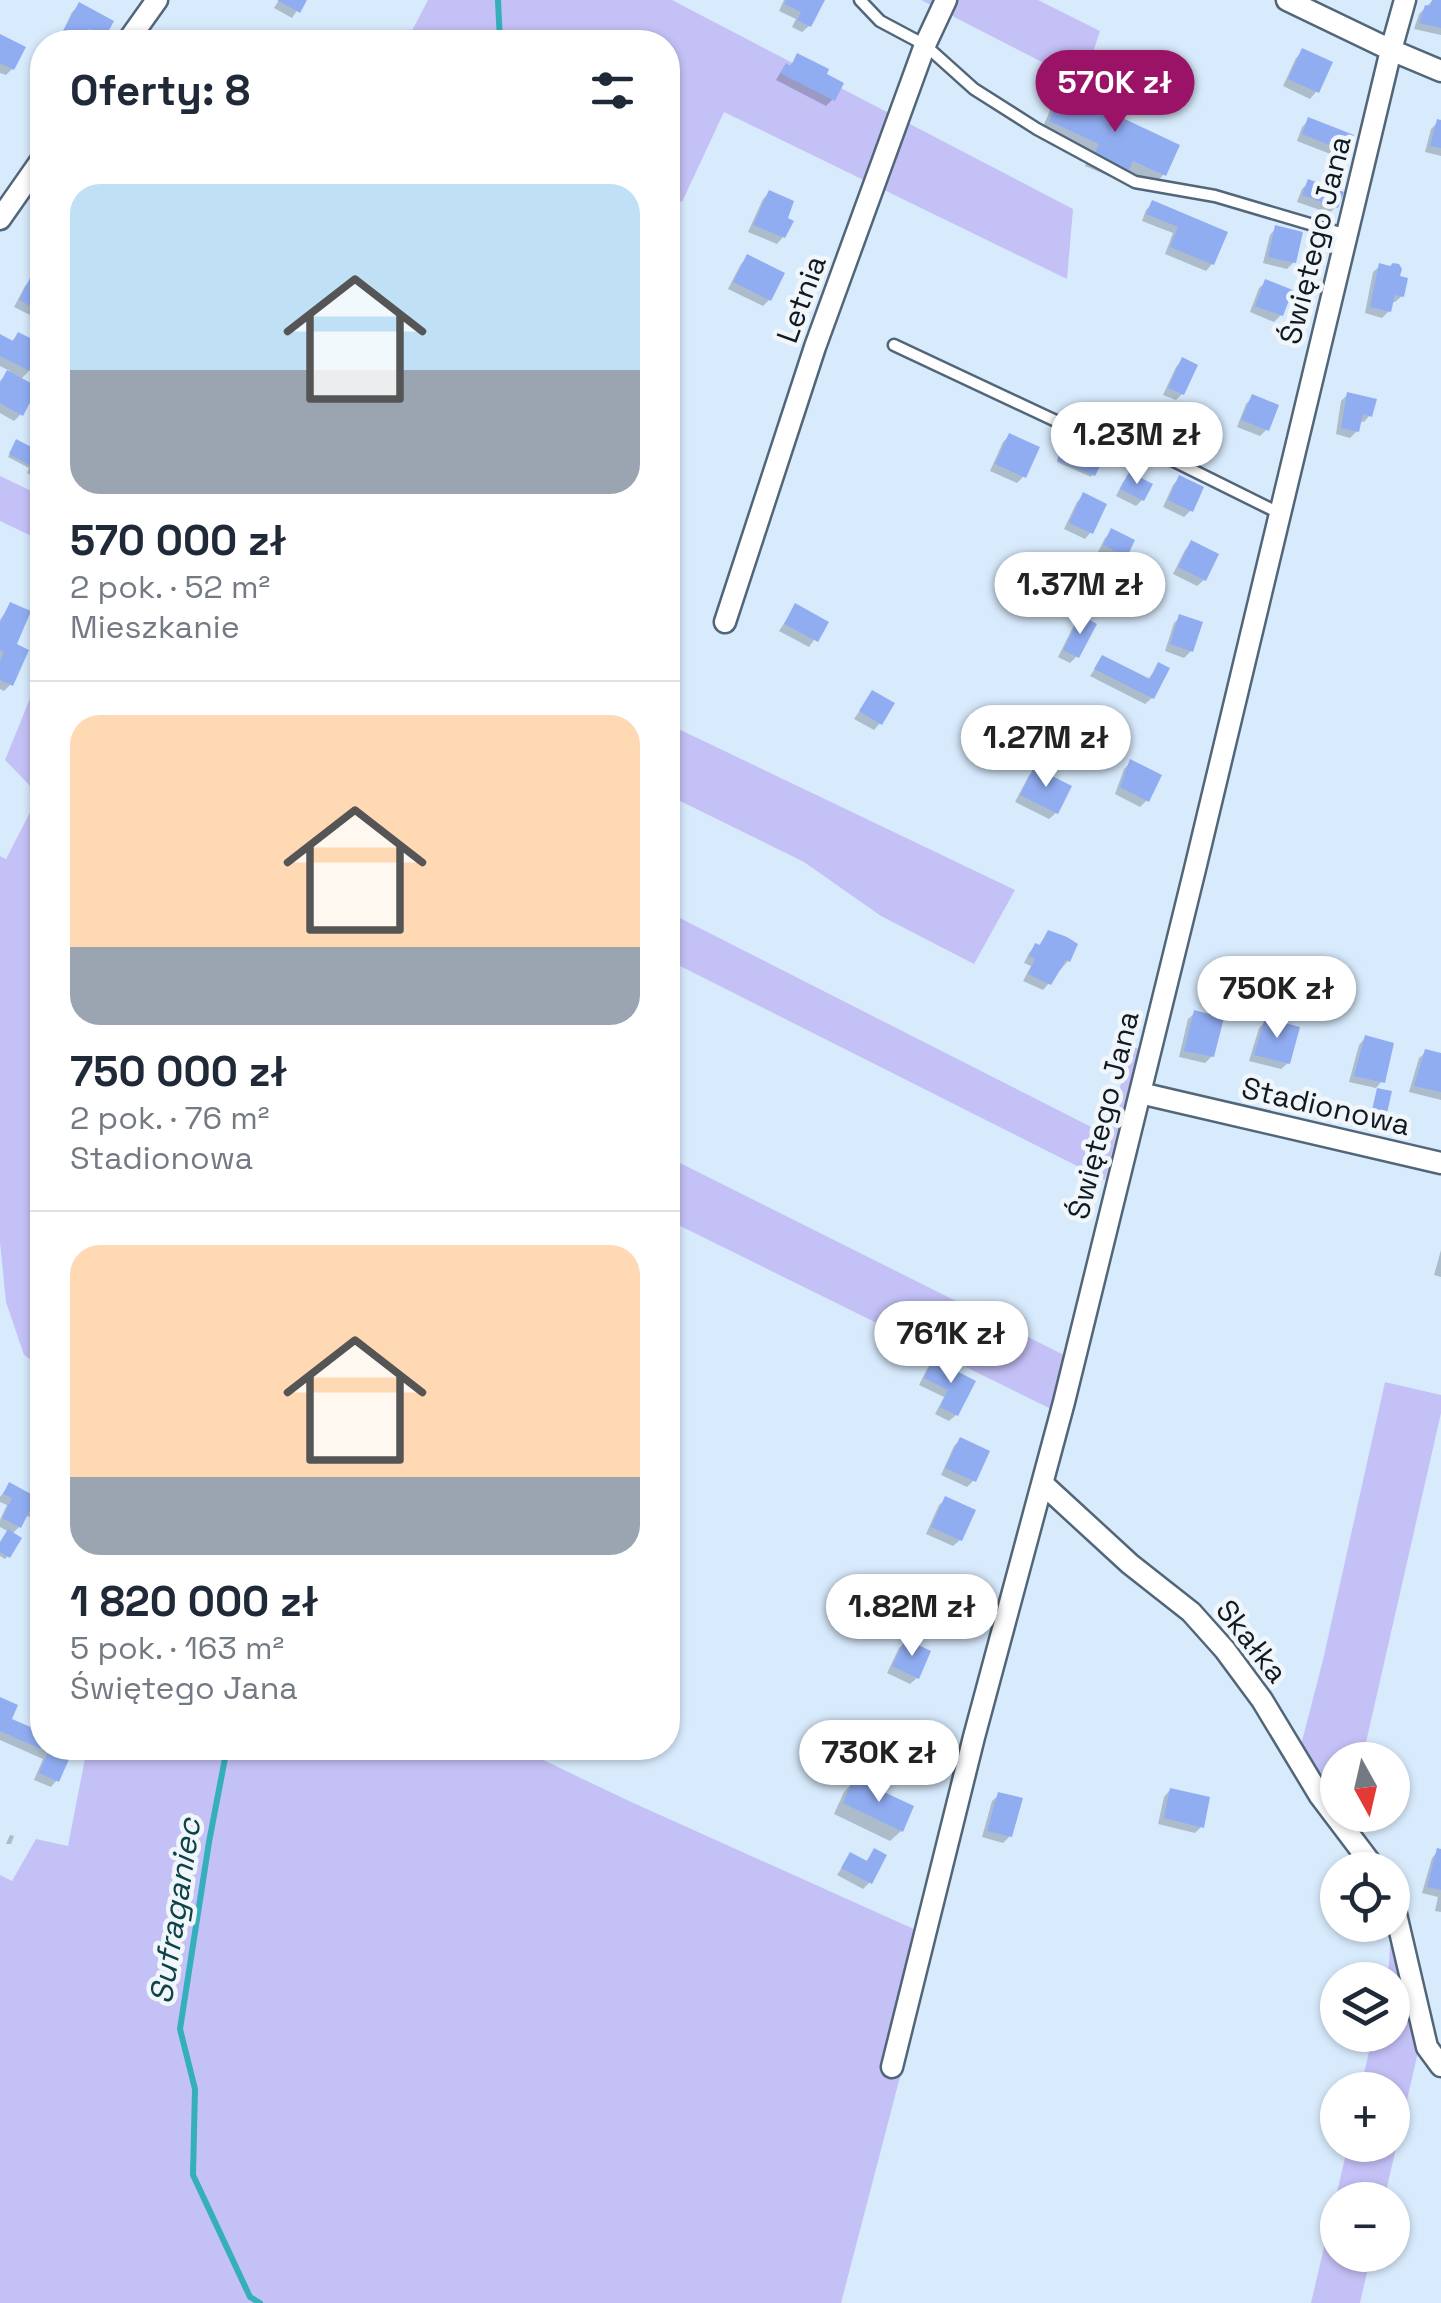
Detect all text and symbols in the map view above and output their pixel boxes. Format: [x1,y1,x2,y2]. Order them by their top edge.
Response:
pin: 570K zł [1023,50,1207,135]
text: 570K zł [1058,62,1172,102]
icon: filters [585,63,640,118]
text: Oferty: 8 [70,64,250,117]
street label: Świętego Jana [1270,132,1360,348]
icon: home [265,249,445,429]
street label: Letnia [767,250,835,348]
pin: 1.23M zł [1034,402,1240,487]
text: 1.23M zł [1073,414,1201,454]
text: 570 000 zł [70,514,287,567]
pin: 1.37M zł [977,552,1183,637]
text: 1.37M zł [1016,564,1144,604]
text: 2 pok. · 52 m² [70,567,270,607]
text: Mieszkanie [70,607,240,647]
pin: 1.27M zł [943,705,1149,790]
text: 1.27M zł [983,717,1109,757]
icon: home [265,780,445,960]
pin: 750K zł [1185,956,1369,1041]
text: 750K zł [1219,968,1335,1008]
street label: Świętego Jana [1058,1007,1148,1223]
text: 750 000 zł [70,1045,288,1098]
street label: Stadionowa [1238,1068,1414,1144]
text: 2 pok. · 76 m² [70,1098,269,1138]
text: Stadionowa [70,1138,253,1178]
pin: 761K zł [859,1301,1043,1386]
icon: home [265,1310,445,1490]
text: 761K zł [896,1313,1006,1353]
pin: 1.82M zł [809,1574,1015,1659]
text: 1 820 000 zł [70,1575,319,1628]
text: 1.82M zł [848,1586,976,1626]
street label: Skałka [1207,1591,1297,1691]
text: 5 pok. · 163 m² [70,1628,284,1668]
text: Świętego Jana [70,1668,298,1708]
pin: 730K zł [787,1720,971,1805]
text: 730K zł [821,1732,937,1772]
north arrow [1320,1742,1410,1832]
map controls [1320,1742,1410,2272]
water label: Sufraganiec [141,1814,210,2007]
button: locate [1320,1852,1410,1942]
button: layers [1320,1962,1410,2052]
button: + [1320,2072,1410,2162]
button: − [1320,2182,1410,2272]

